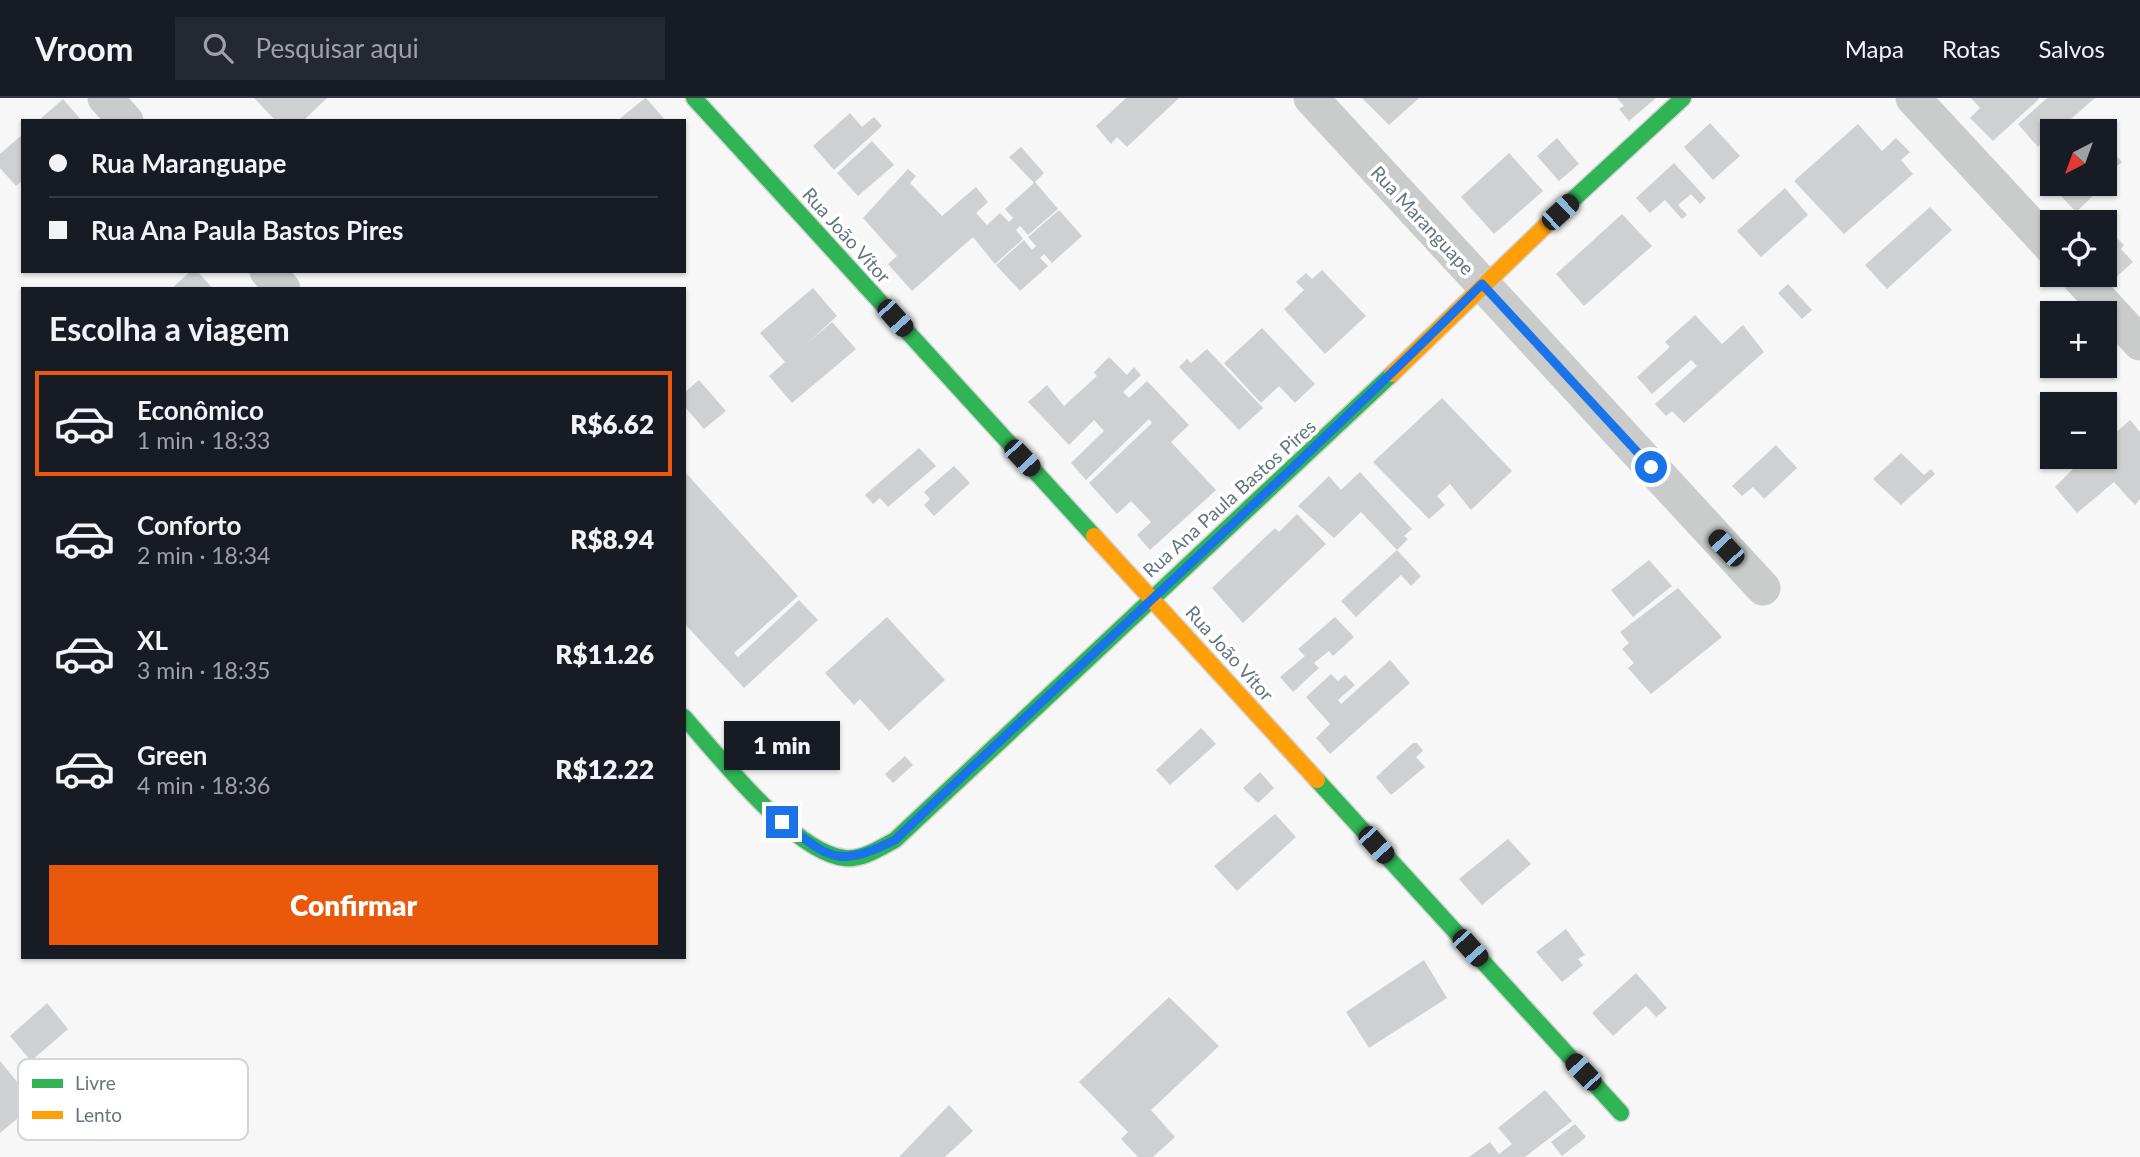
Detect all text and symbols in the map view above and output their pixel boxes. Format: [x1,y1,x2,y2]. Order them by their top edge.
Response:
search box [175,17,665,80]
text: Vroom [35,28,133,68]
icon: search [199,29,237,67]
text: Pesquisar aqui [255,32,419,64]
text: Mapa [1845,34,1904,63]
text: Rotas [1942,34,2001,63]
text: Salvos [2039,34,2105,63]
north arrow [2040,119,2118,196]
map controls [2040,119,2117,469]
text: Rua Maranguape [91,147,286,179]
street label: Rua Maranguape [1367,161,1479,279]
street label: Rua João Vítor [798,183,896,287]
car [1538,190,1583,234]
button: locate [2040,210,2117,287]
text: Rua Ana Paula Bastos Pires [91,214,403,246]
car [874,295,917,341]
button: + [2040,301,2117,378]
text: Escolha a viagem [49,309,290,348]
icon: car [53,392,116,455]
button: − [2040,392,2117,469]
text: Econômico [137,394,264,426]
text: R$6.62 [570,408,654,440]
street label: Rua Ana Paula Bastos Pires [1138,414,1320,582]
text: 1 min · 18:33 [137,426,270,454]
car [1000,435,1045,481]
route start [1635,451,1667,483]
icon: car [53,507,116,570]
text: Conforto [137,509,241,541]
text: R$8.94 [570,523,654,555]
car [1704,525,1749,571]
text: 2 min · 18:34 [137,541,270,569]
street label: Rua João Vítor [1181,601,1279,705]
icon: car [53,622,116,685]
text: XL [137,624,168,656]
text: R$11.26 [555,638,654,670]
text: 3 min · 18:35 [137,656,270,684]
callout: 1 min [724,720,840,770]
text: 1 min [753,731,811,759]
icon: car [53,737,116,800]
text: Green [137,739,207,771]
text: R$12.22 [555,753,654,785]
text: 4 min · 18:36 [137,771,270,799]
route end [766,806,798,838]
car [1355,822,1398,868]
button: Confirmar [49,865,658,945]
car [1449,925,1492,971]
car [1561,1049,1606,1095]
legend [18,1059,248,1140]
text: Livre [75,1071,116,1094]
text: Lento [75,1103,122,1126]

